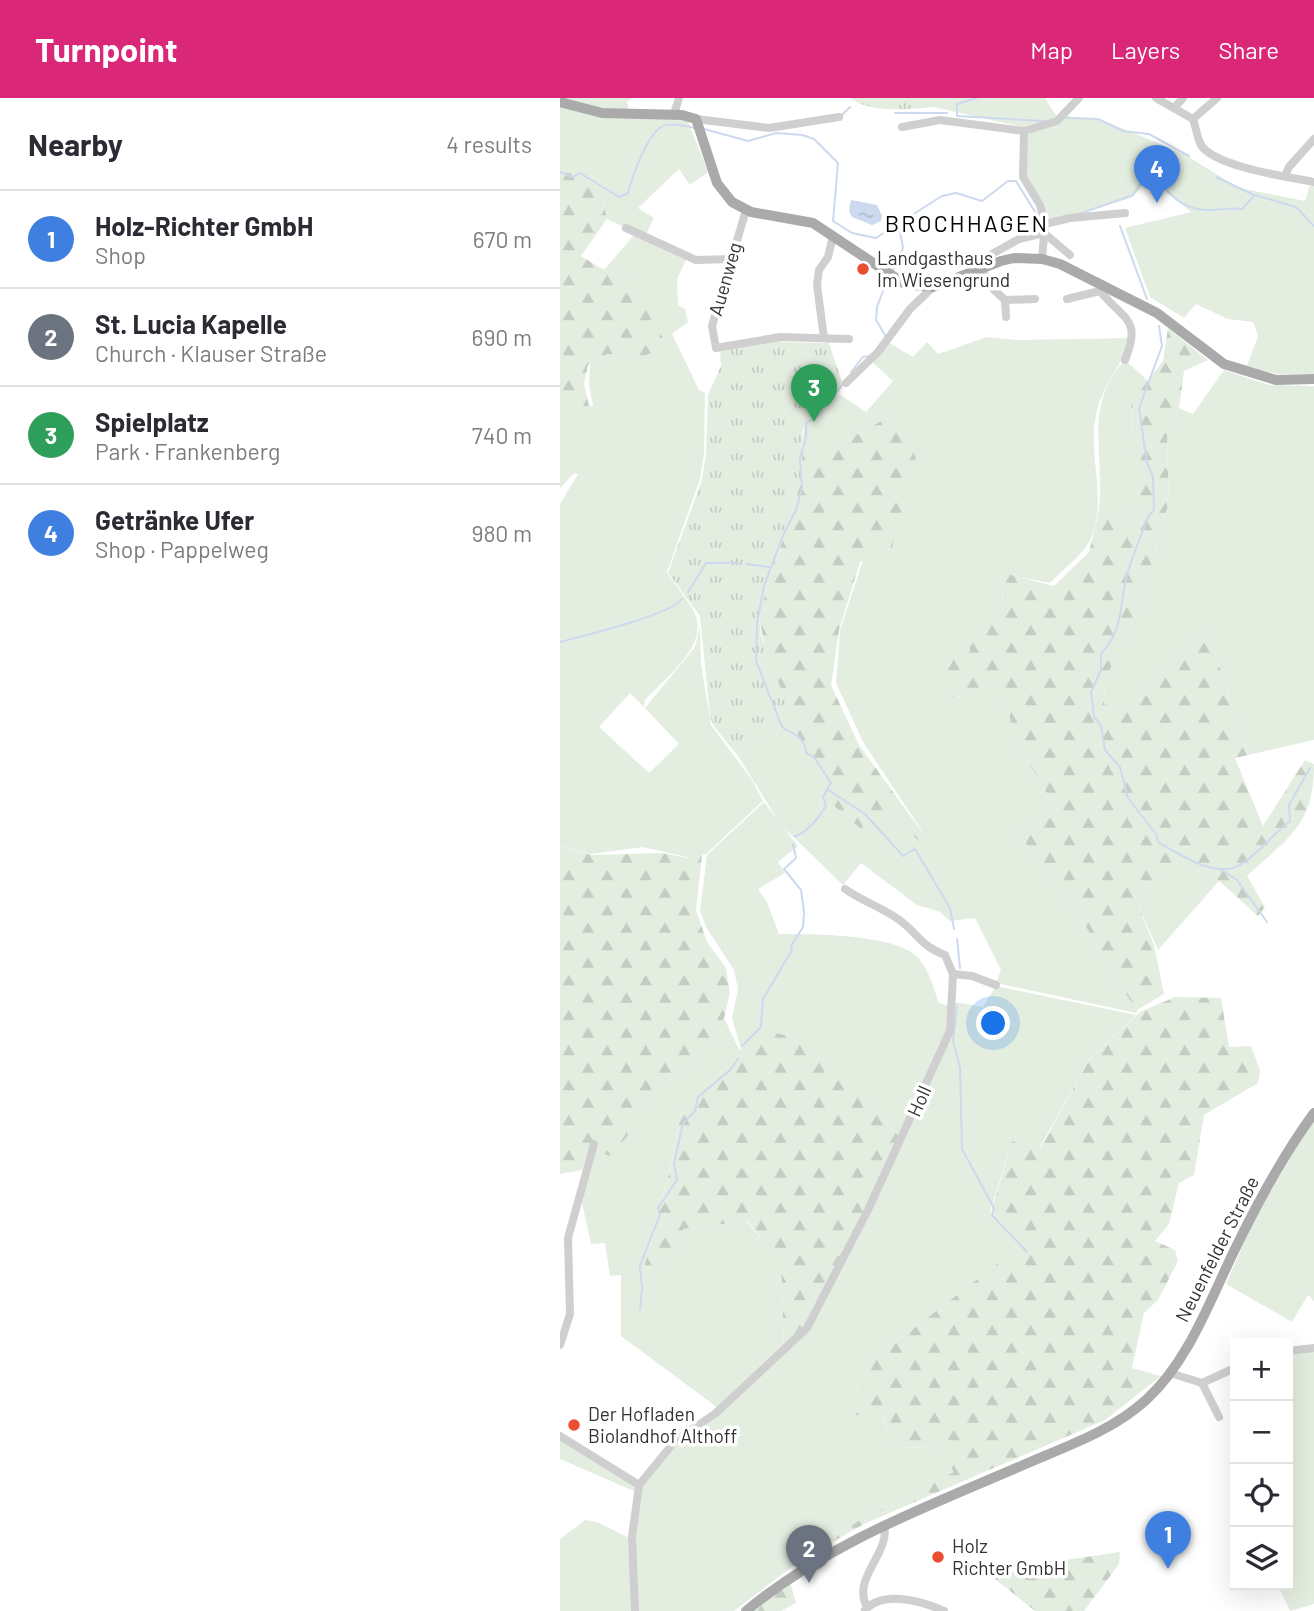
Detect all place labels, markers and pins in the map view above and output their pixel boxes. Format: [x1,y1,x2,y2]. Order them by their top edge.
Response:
pin: 4 [1134,145,1180,203]
place label: Landgasthaus Im Wiesengrund [877,246,1010,291]
marker: Landgasthaus Im Wiesengrund [855,261,871,277]
pin: 3 [791,364,837,422]
place label: Der Hofladen Biolandhof Althoff [588,1402,737,1447]
marker: Der Hofladen Biolandhof Althoff [566,1417,582,1433]
pin: 1 [1145,1511,1191,1569]
pin: 2 [786,1525,832,1583]
place label: Holz Richter GmbH [952,1534,1066,1579]
marker: Holz Richter GmbH [930,1549,946,1565]

